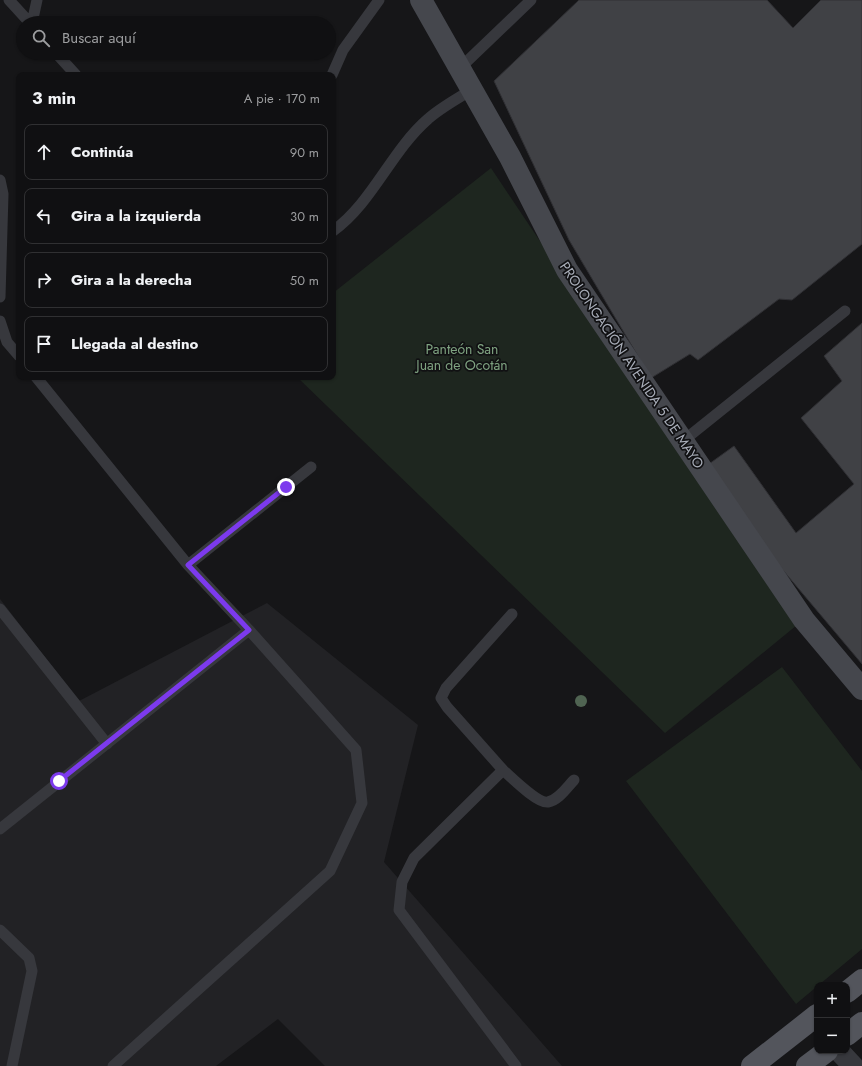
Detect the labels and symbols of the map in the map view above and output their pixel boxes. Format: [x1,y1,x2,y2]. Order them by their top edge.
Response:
street label: PROLONGACIÓN AVENIDA 5 DE MAYO [555,258,709,472]
park label: Panteón San Juan de Ocotán [414,339,508,375]
route end [277,478,295,496]
route start [50,772,68,790]

